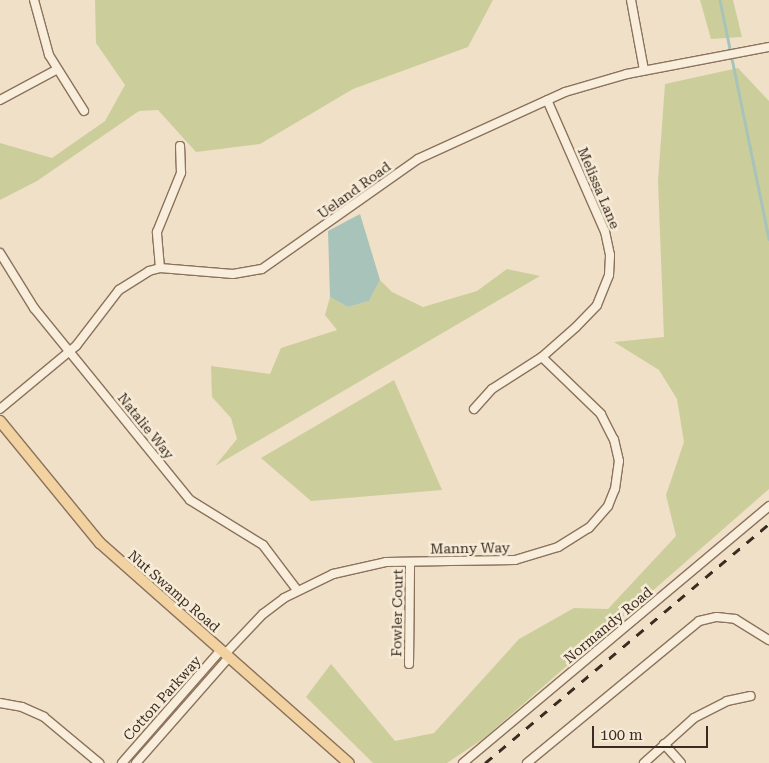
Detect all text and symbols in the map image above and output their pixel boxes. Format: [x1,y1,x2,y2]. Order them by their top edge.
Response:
street label: Melissa Lane [574,145,624,231]
street label: Ueland Road [314,158,394,222]
street label: Natalie Way [114,389,178,463]
street label: Manny Way [430,539,510,557]
street label: Nut Swamp Road [125,547,223,635]
street label: Fowler Court [388,569,406,657]
street label: Normandy Road [560,583,656,667]
street label: Cotton Parkway [120,652,204,744]
scale bar [594,716,710,748]
text: 100 m [600,726,643,744]

